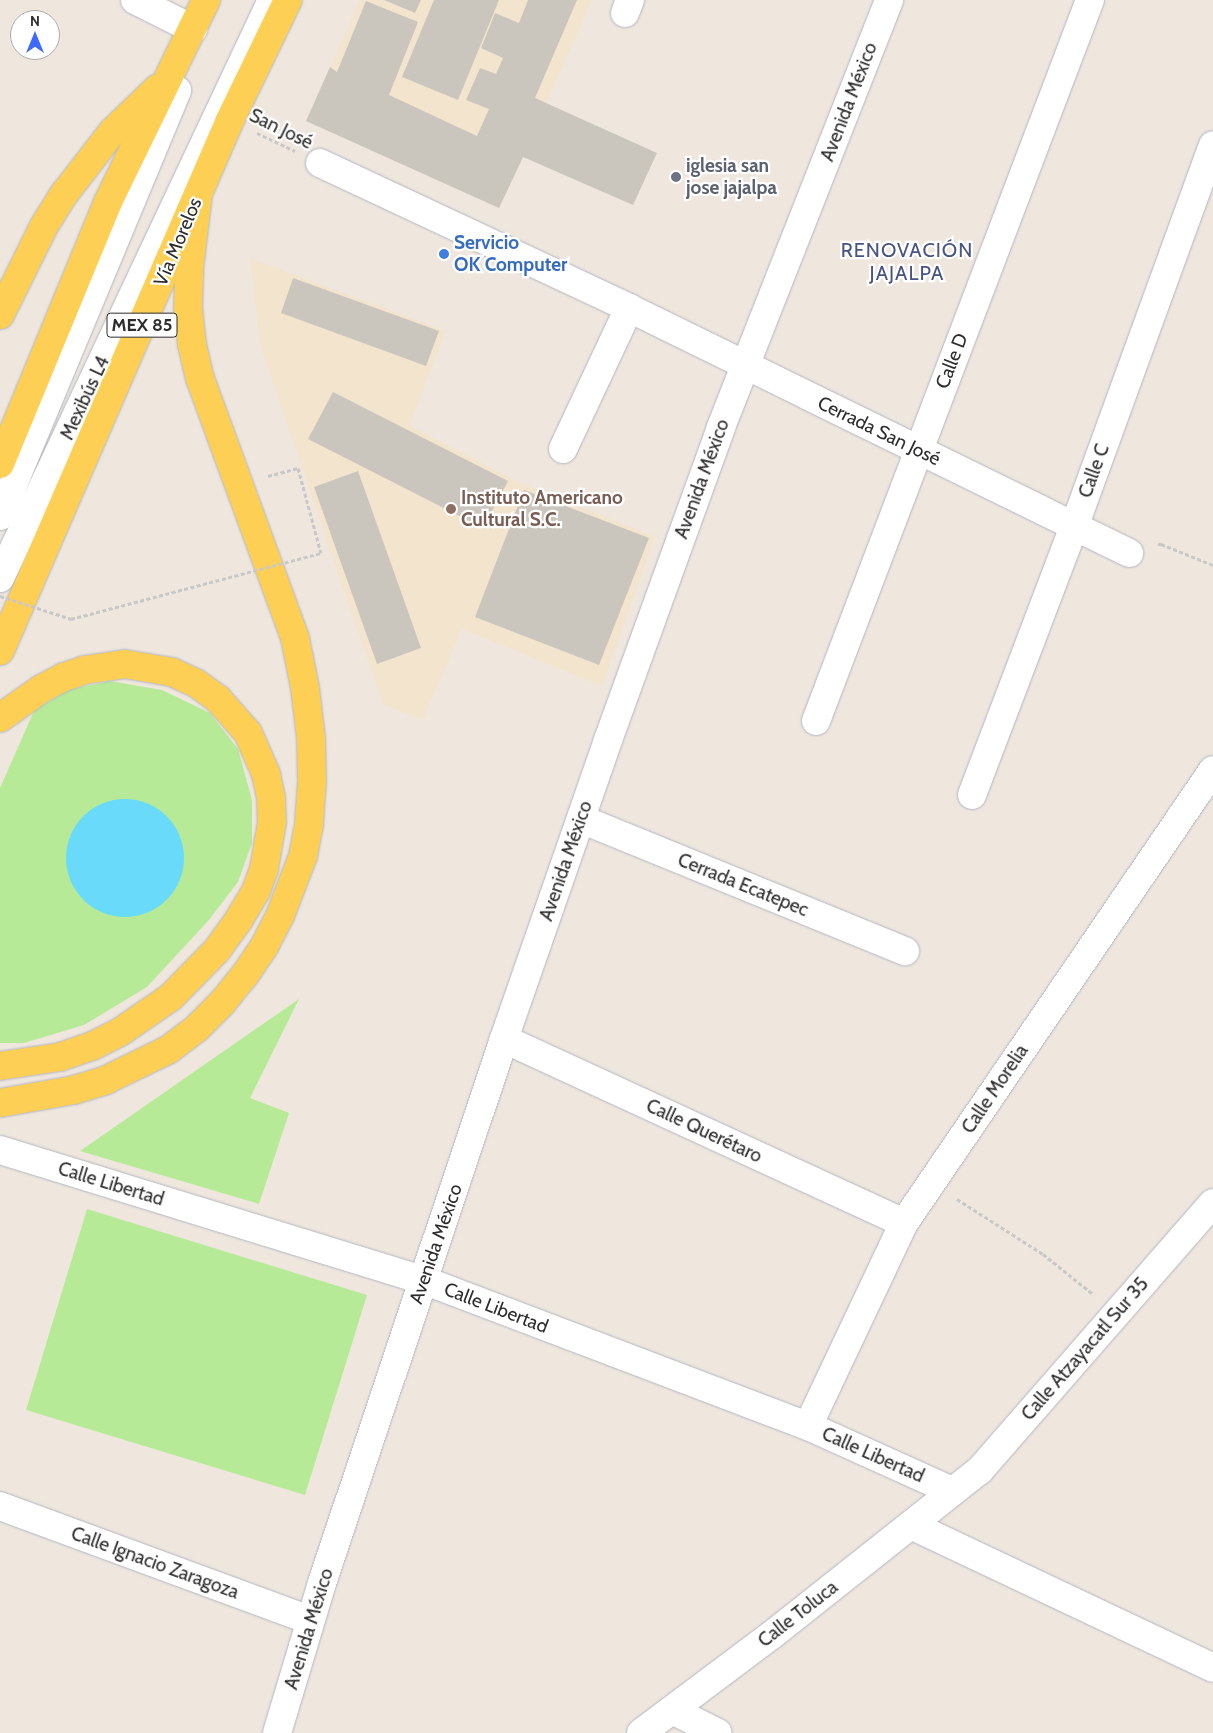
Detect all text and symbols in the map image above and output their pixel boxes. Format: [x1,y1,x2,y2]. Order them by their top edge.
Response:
north arrow [10,10,60,60]
text: N [30,12,40,30]
street label: Avenida México [816,39,882,165]
street label: San José [246,104,316,154]
place label: iglesia san jose jajalpa [686,155,777,199]
marker: iglesia san jose jajalpa [670,171,682,183]
street label: Vía Morelos [149,194,207,290]
place label: Servicio OK Computer [454,232,567,276]
district label: RENOVACIÓN JAJALPA [839,239,975,286]
marker: Servicio OK Computer [438,248,450,260]
road number: MEX 85 [106,310,178,340]
street label: Calle D [931,330,973,392]
street label: Mexibús L4 [56,352,114,444]
street label: Cerrada San José [814,391,944,471]
street label: Avenida México [670,416,734,542]
street label: Calle C [1074,441,1114,501]
place label: Instituto Americano Cultural S.C. [461,487,623,531]
marker: Instituto Americano Cultural S.C. [445,503,457,515]
street label: Avenida México [535,798,597,924]
street label: Cerrada Ecatepec [674,848,812,922]
street label: Calle Morelia [957,1040,1033,1138]
street label: Calle Querétaro [642,1094,766,1168]
street label: Calle Libertad [55,1157,167,1211]
street label: Avenida México [405,1181,467,1307]
street label: Calle Atzayacatl Sur 35 [1017,1273,1153,1425]
street label: Calle Libertad [441,1278,551,1338]
street label: Calle Libertad [818,1422,928,1488]
street label: Calle Ignacio Zaragoza [68,1522,242,1604]
street label: Avenida México [280,1566,338,1692]
street label: Calle Toluca [754,1576,842,1652]

